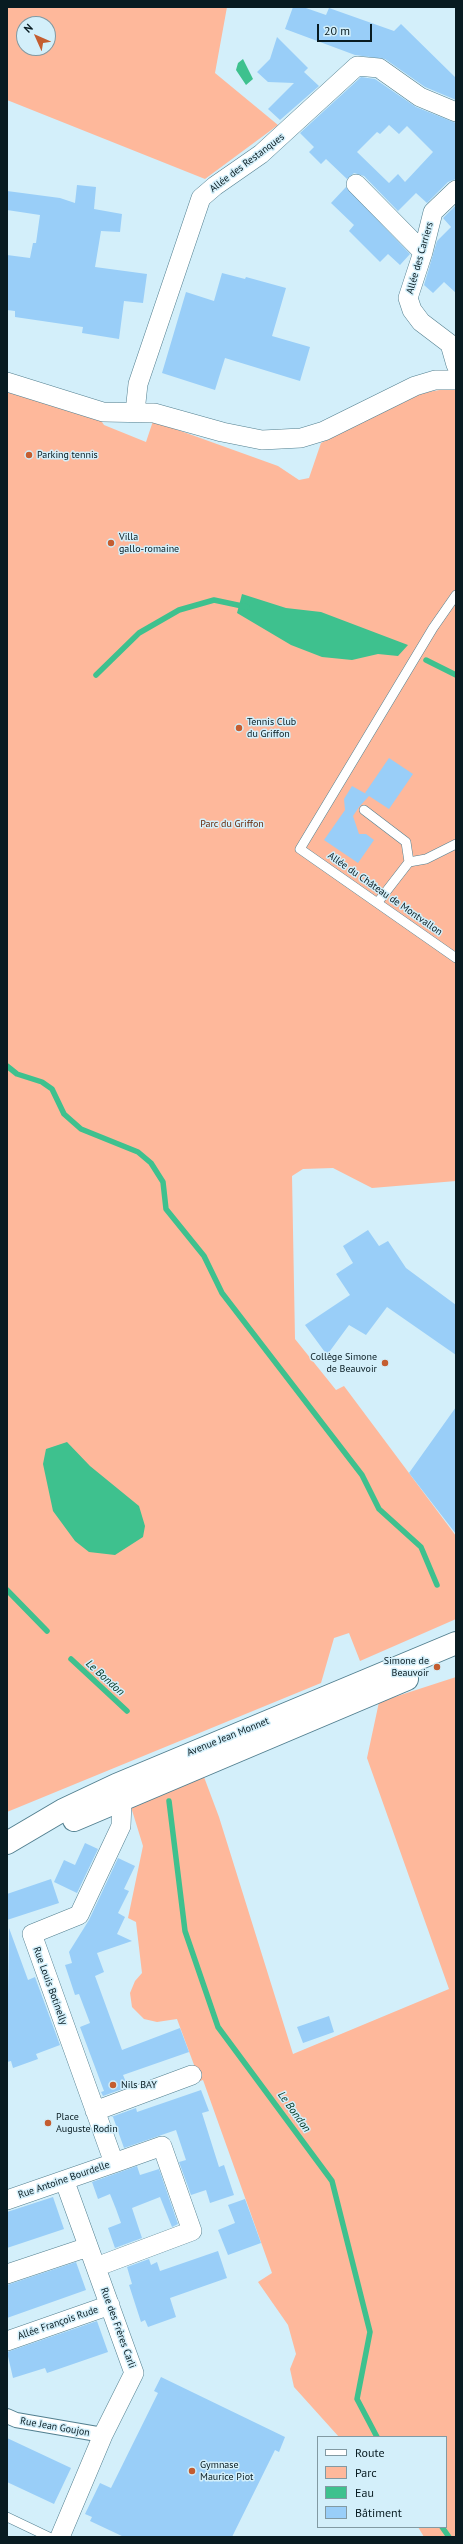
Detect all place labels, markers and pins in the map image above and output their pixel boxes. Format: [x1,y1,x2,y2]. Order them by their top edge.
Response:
place label: Parking tennis [37,449,98,461]
marker: Parking tennis [24,450,34,460]
place label: Villa gallo-romaine [119,531,179,554]
marker: Villa gallo-romaine [106,538,116,548]
place label: Tennis Club du Griffon [247,716,296,740]
marker: Tennis Club du Griffon [234,723,244,733]
place label: Collège Simone de Beauvoir [310,1351,377,1374]
marker: Collège Simone de Beauvoir [380,1358,390,1368]
place label: Simone de Beauvoir [384,1655,429,1678]
marker: Simone de Beauvoir [432,1662,442,1672]
place label: Nils BAY [121,2079,157,2091]
marker: Nils BAY [108,2080,118,2090]
place label: Place Auguste Rodin [56,2111,118,2134]
marker: Place Auguste Rodin [43,2118,53,2128]
place label: Gymnase Maurice Piot [200,2459,253,2482]
marker: Gymnase Maurice Piot [187,2466,197,2476]

